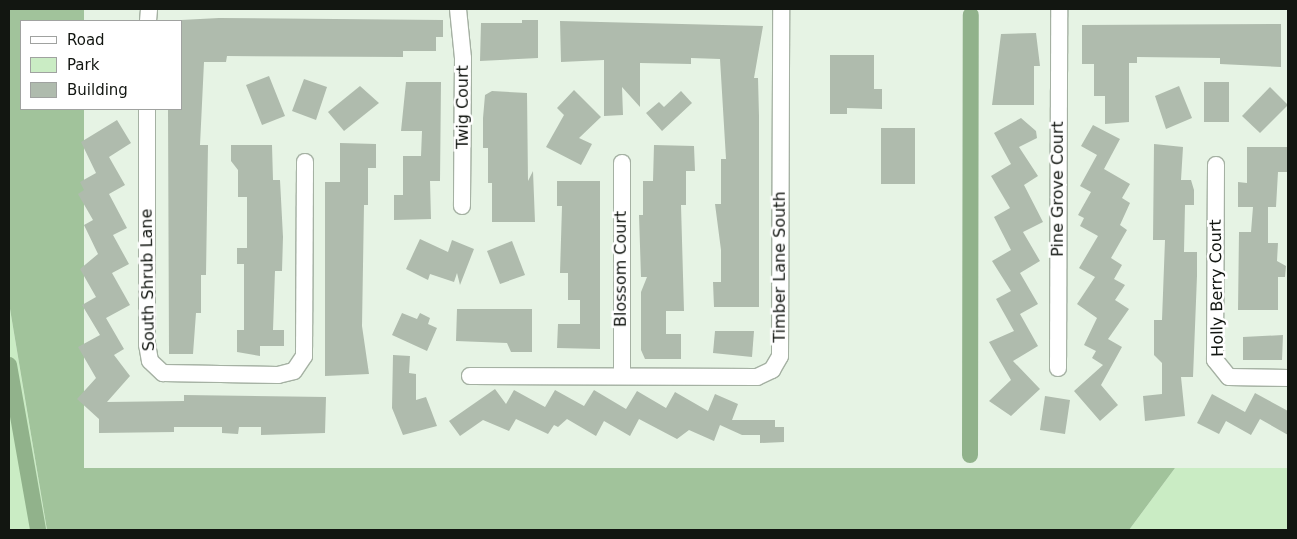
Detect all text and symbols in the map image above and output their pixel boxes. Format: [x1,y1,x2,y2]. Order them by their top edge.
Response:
legend [20,20,182,110]
text: Road [67,31,105,49]
text: Park [67,56,99,74]
street label: Twig Court [453,65,473,149]
text: Building [67,81,128,99]
street label: Pine Grove Court [1048,121,1068,257]
street label: Timber Lane South [770,191,790,343]
street label: South Shrub Lane [137,209,159,351]
street label: Blossom Court [611,211,631,327]
street label: Holly Berry Court [1206,219,1228,357]

